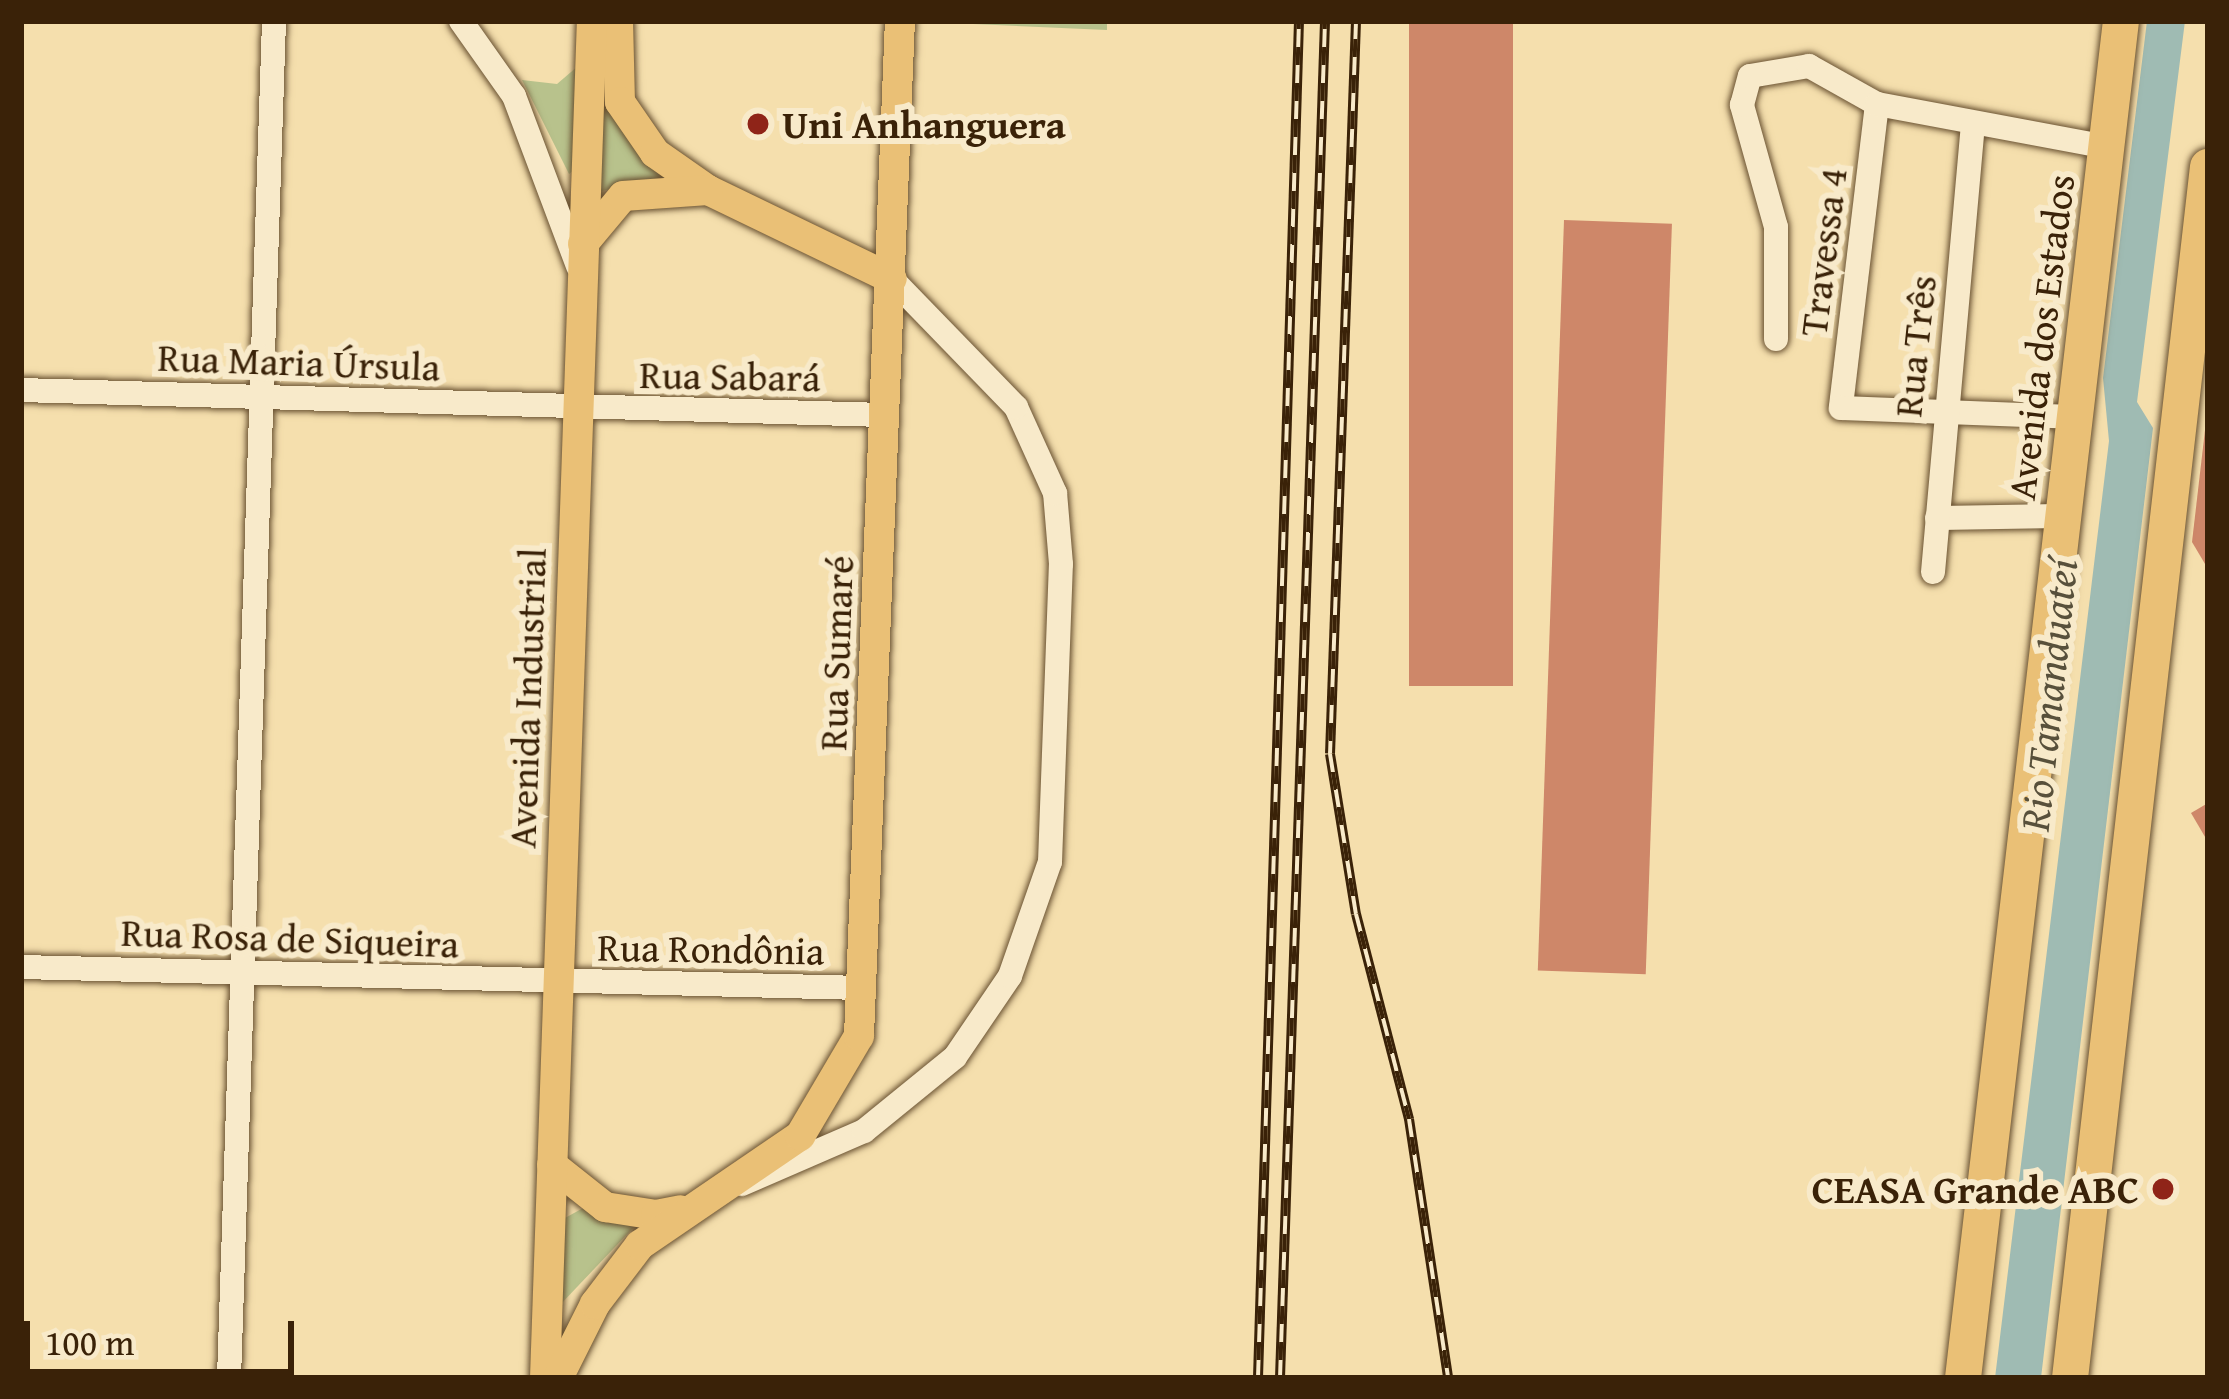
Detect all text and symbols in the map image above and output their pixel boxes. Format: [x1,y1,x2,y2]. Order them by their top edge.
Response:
place label: Uni Anhanguera [782,101,1066,147]
marker: Uni Anhanguera [745,111,771,137]
street label: Travessa 4 [1789,165,1857,339]
street label: Avenida dos Estados [1998,172,2084,502]
street label: Rua Três [1884,273,1946,419]
street label: Rua Maria Úrsula [157,334,441,390]
street label: Rua Sabará [639,351,821,401]
street label: Avenida Industrial [498,547,556,849]
street label: Rua Sumaré [809,555,863,751]
water label: Rio Tamanduateí [2009,556,2087,834]
street label: Rua Rosa de Siqueira [120,909,460,967]
street label: Rua Rondônia [597,924,825,974]
place label: CEASA Grande ABC [1812,1166,2139,1212]
marker: CEASA Grande ABC [2150,1176,2176,1202]
scale bar [30,1297,300,1371]
text: 100 m [45,1315,134,1368]

